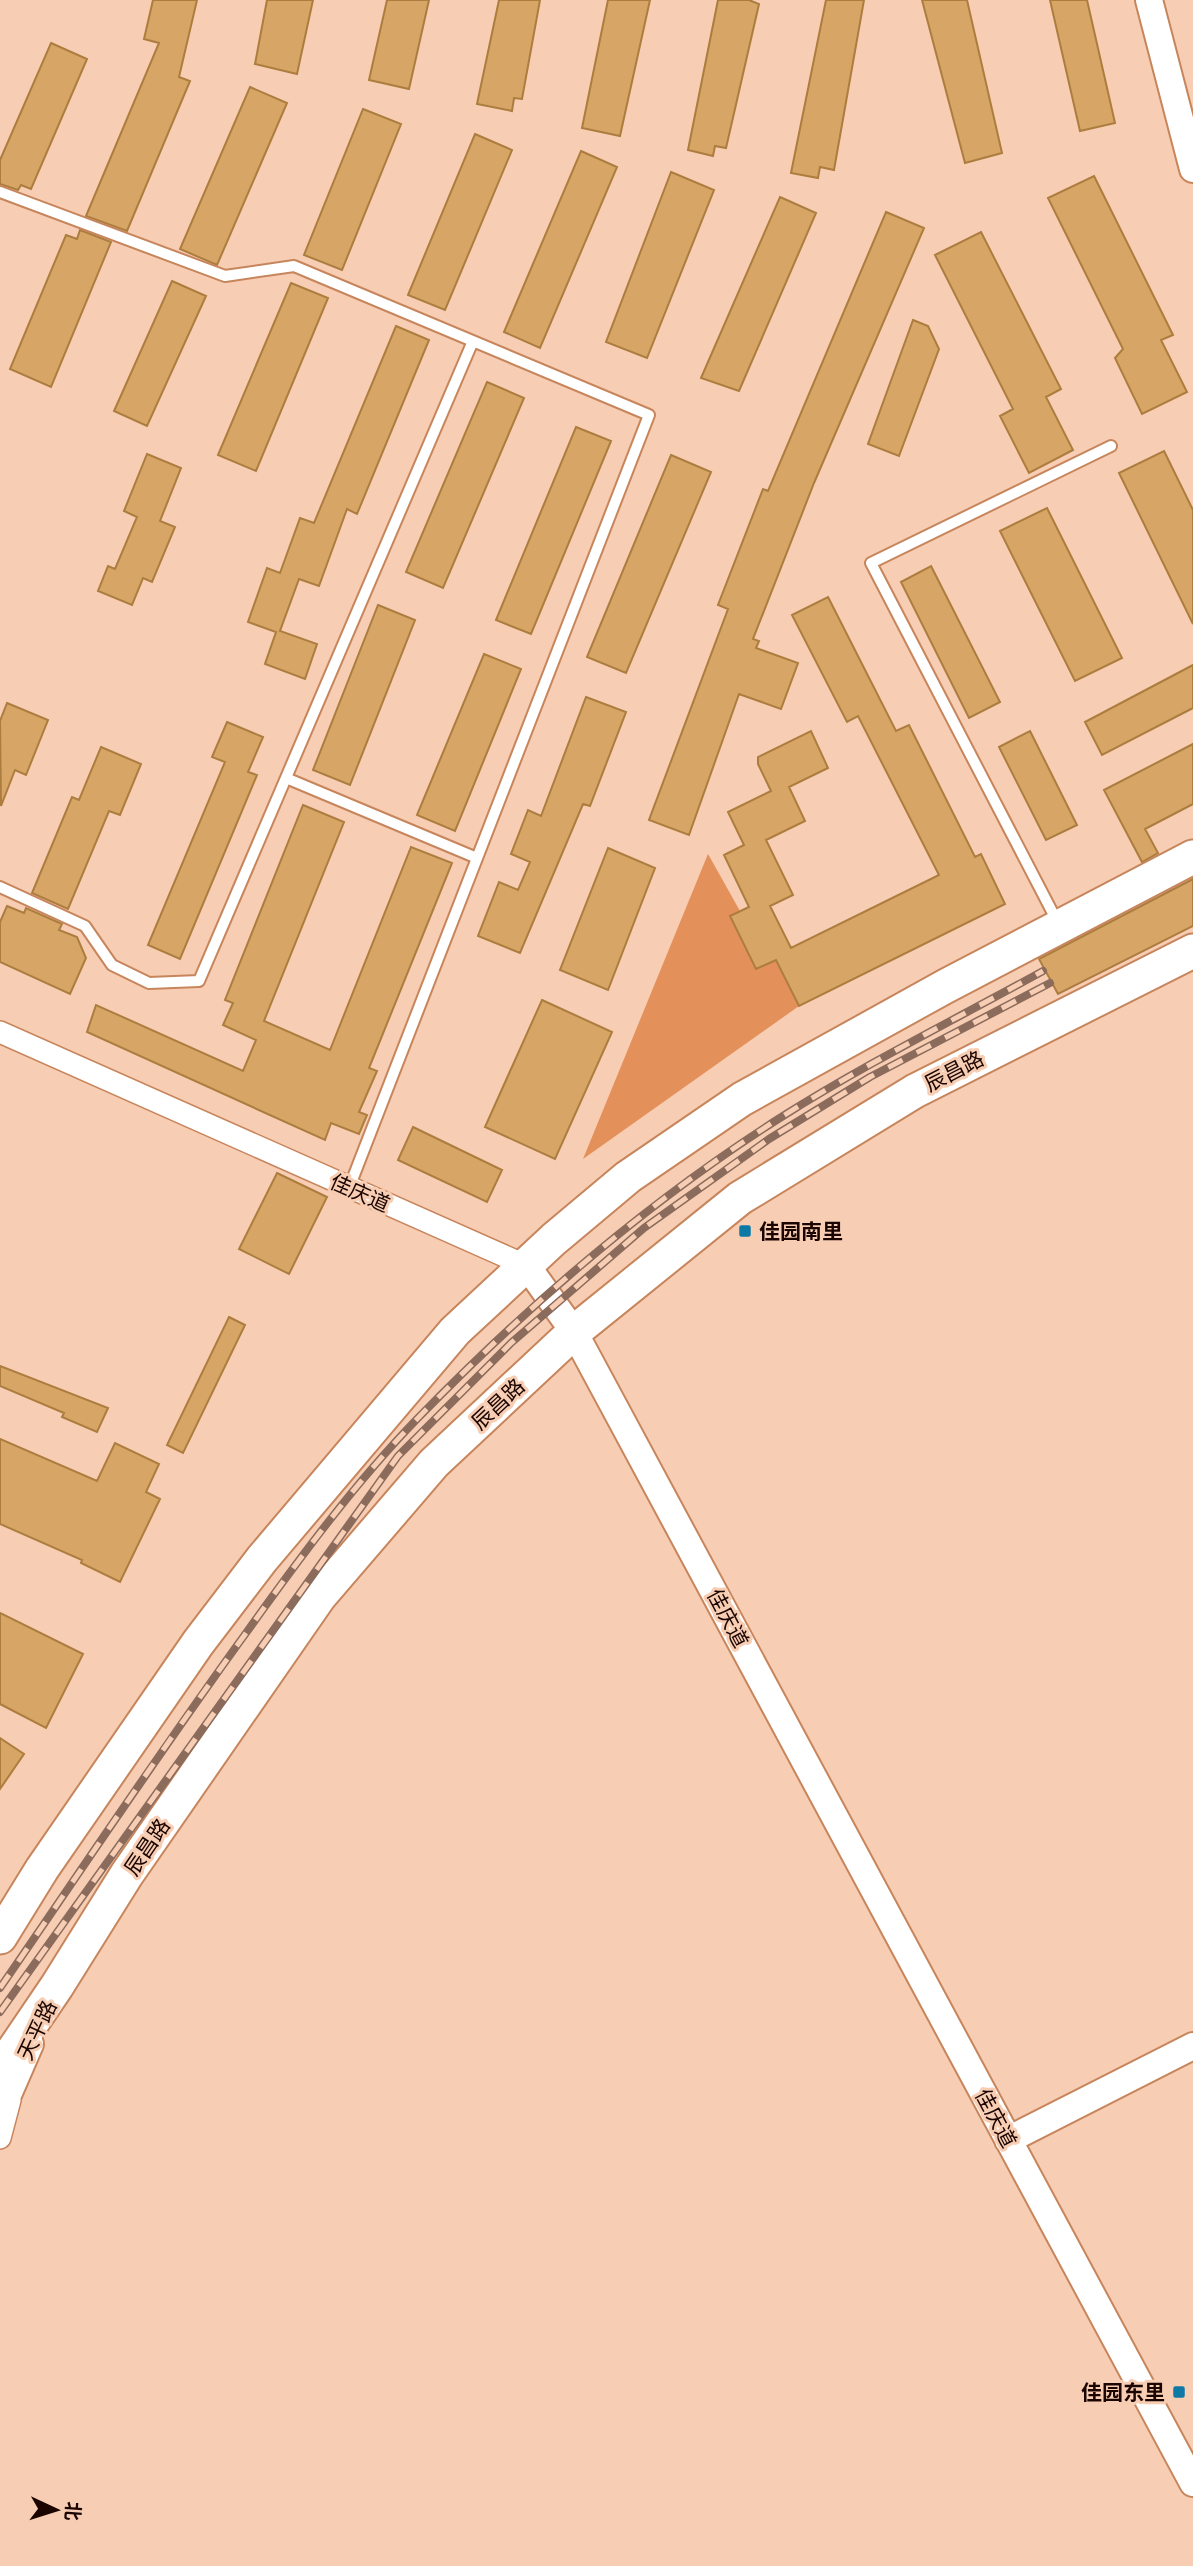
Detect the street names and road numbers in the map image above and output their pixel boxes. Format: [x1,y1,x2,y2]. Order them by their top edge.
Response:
street label: 辰昌路 [921,1046,987,1096]
street label: 佳庆道 [327,1170,393,1216]
street label: 辰昌路 [467,1374,529,1434]
street label: 佳庆道 [703,1585,753,1651]
street label: 辰昌路 [120,1814,174,1880]
street label: 天平路 [13,1997,61,2063]
street label: 佳庆道 [971,2085,1021,2151]

